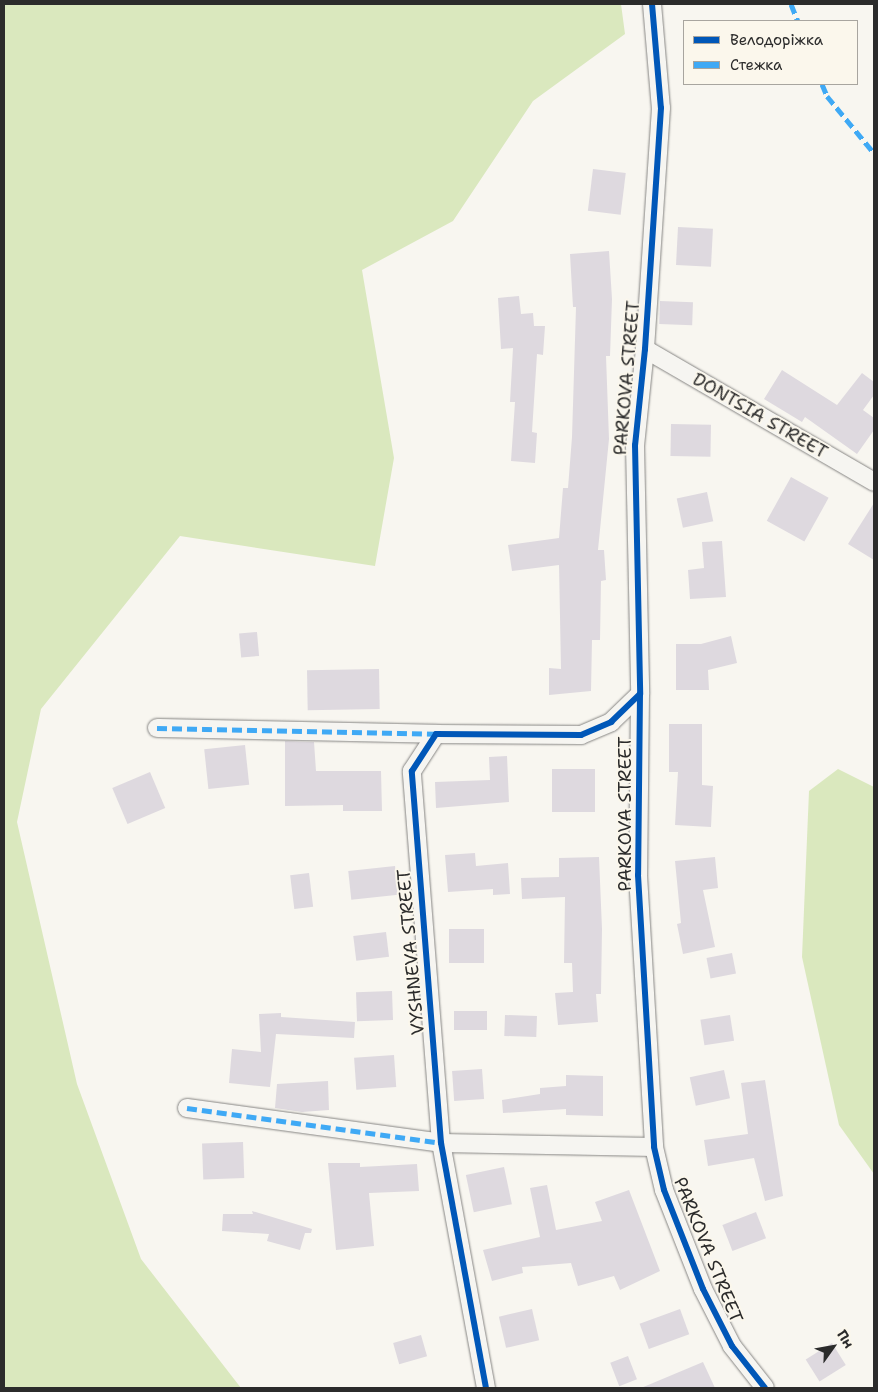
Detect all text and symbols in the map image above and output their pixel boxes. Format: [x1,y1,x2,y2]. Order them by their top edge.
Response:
legend [683,20,858,85]
text: Велодоріжка [730,30,823,50]
text: Стежка [730,55,782,75]
street label: PARKOVA STREET [609,300,645,456]
street label: DONTSIA STREET [689,369,831,463]
street label: PARKOVA STREET [614,736,636,892]
street label: VYSHNEVA STREET [393,868,429,1036]
street label: PARKOVA STREET [669,1174,747,1326]
north arrow [808,1322,858,1372]
text: Пн [833,1326,858,1352]

